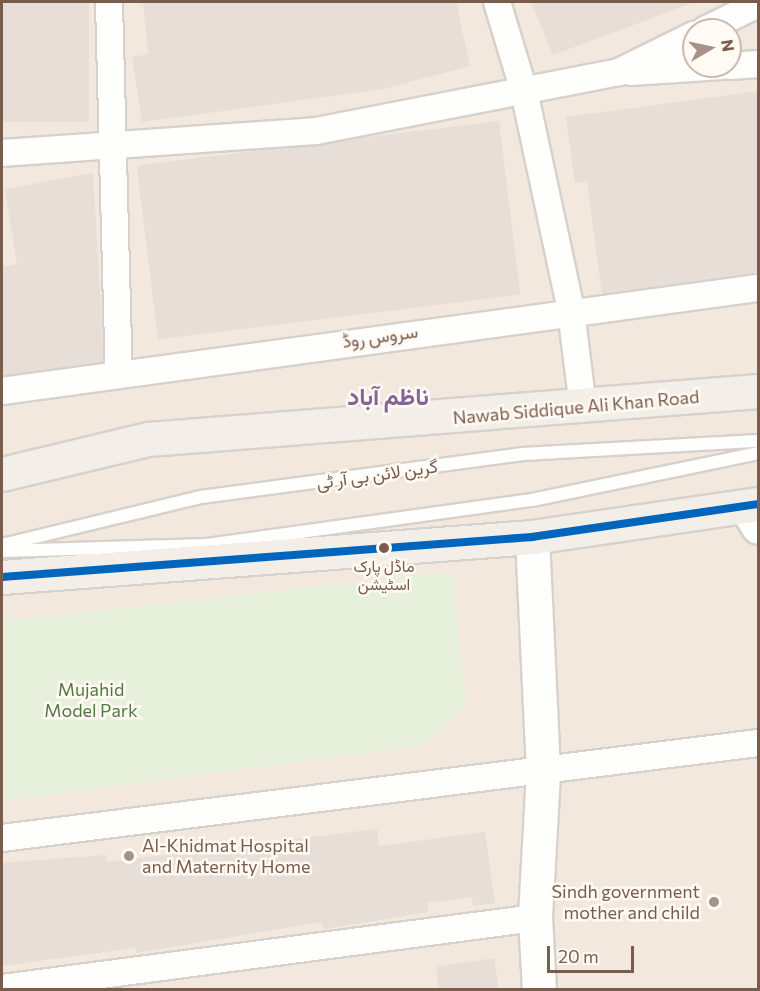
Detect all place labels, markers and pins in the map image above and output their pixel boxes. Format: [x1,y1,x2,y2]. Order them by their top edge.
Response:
marker: ماڈل پارک اسٹیشن [378,542,390,554]
place label: ماڈل پارک اسٹیشن [354,556,414,594]
place label: Al-Khidmat Hospital and Maternity Home [142,835,311,878]
marker: Al-Khidmat Hospital and Maternity Home [120,847,138,865]
place label: Sindh government mother and child [552,881,700,924]
marker: Sindh government mother and child [705,893,723,911]

